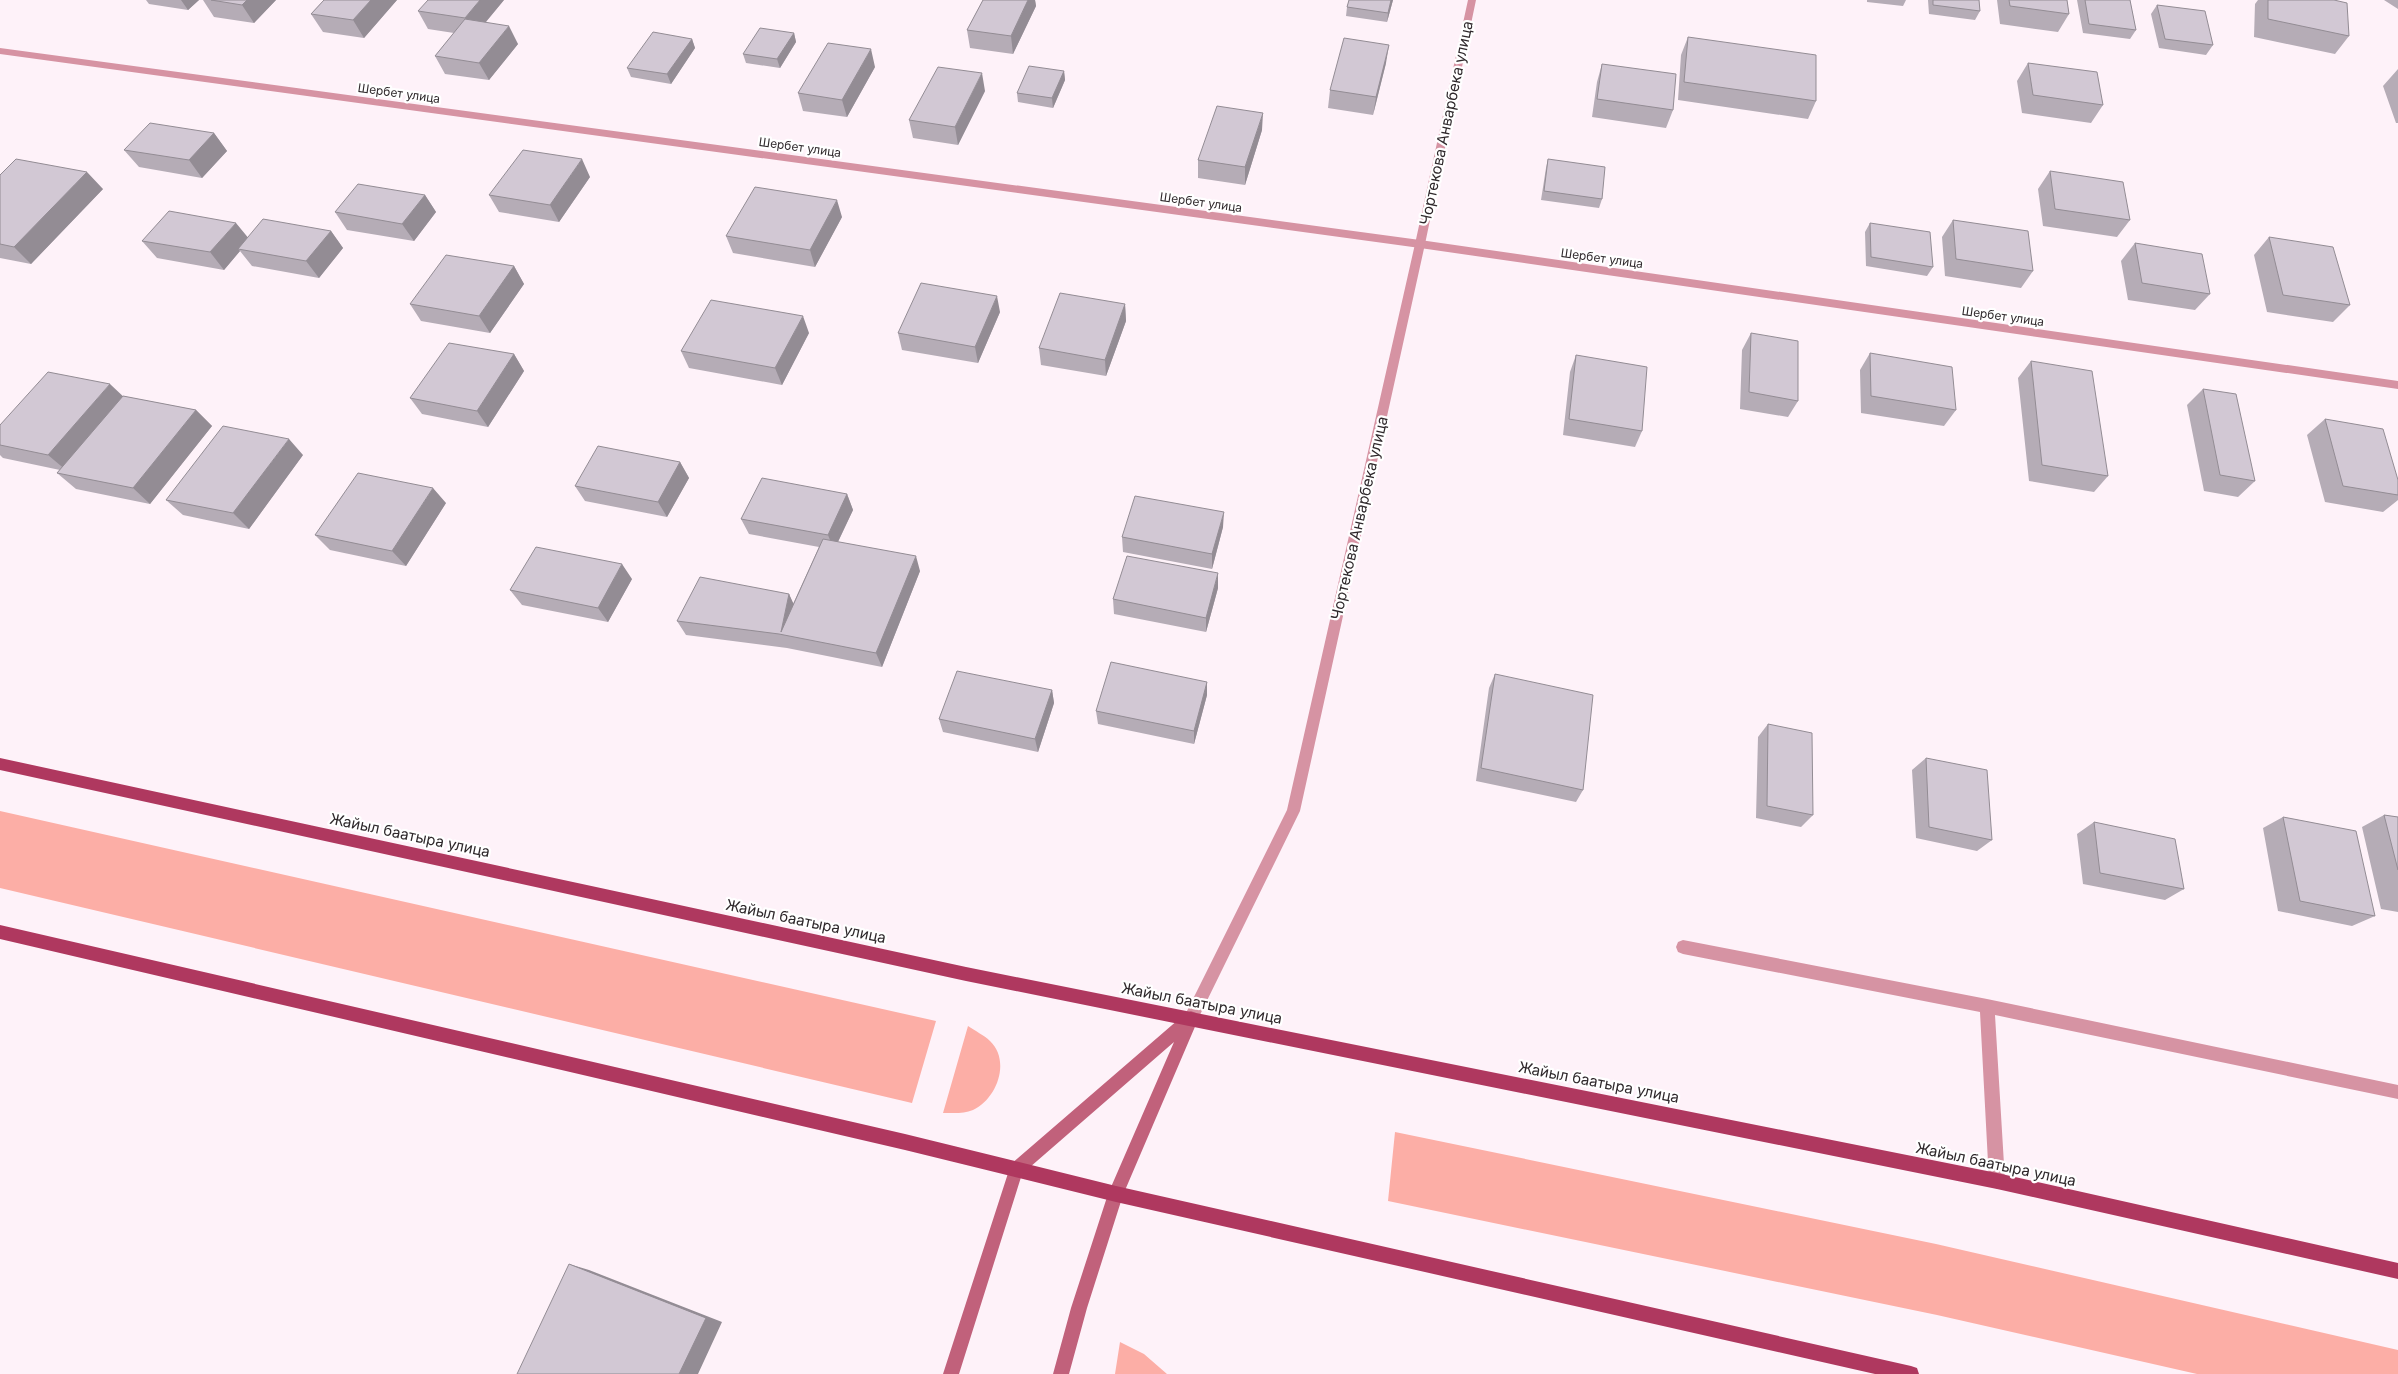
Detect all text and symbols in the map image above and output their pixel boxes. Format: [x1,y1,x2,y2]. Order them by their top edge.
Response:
street label: Чортекова Анварбека улица [1415,19,1477,227]
street label: Шербет улица [357,80,441,106]
street label: Шербет улица [758,134,842,160]
street label: Шербет улица [1159,189,1243,215]
street label: Шербет улица [1560,245,1644,271]
street label: Шербет улица [1961,303,2045,329]
street label: Чортекова Анварбека улица [1326,414,1392,622]
street label: Жайыл баатыра улица [328,809,492,861]
street label: Жайыл баатыра улица [724,895,888,947]
street label: Жайыл баатыра улица [1120,978,1284,1028]
street label: Жайыл баатыра улица [1517,1057,1681,1107]
street label: Жайыл баатыра улица [1914,1138,2078,1190]

